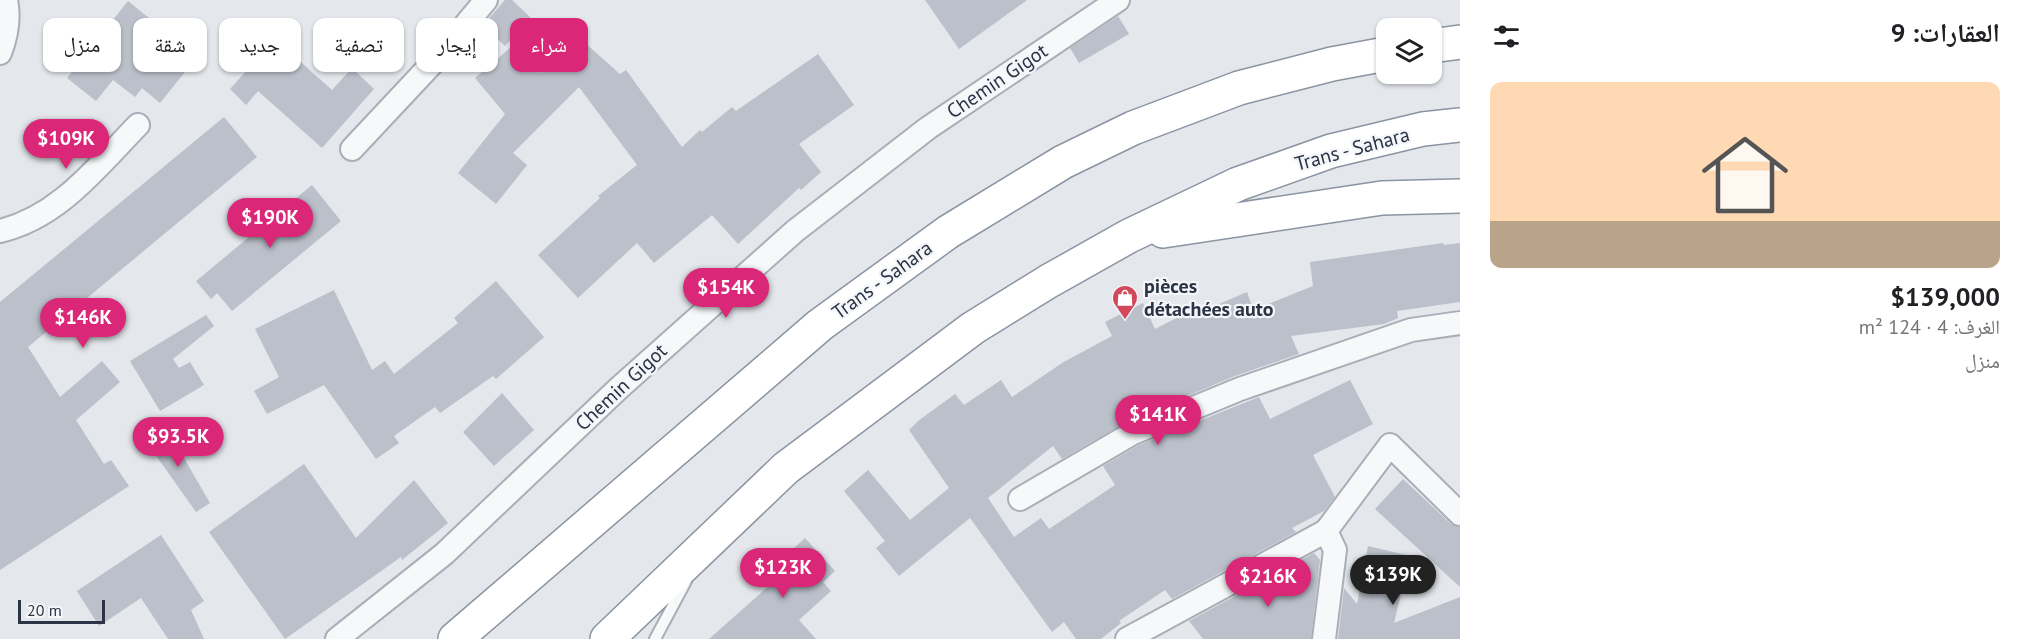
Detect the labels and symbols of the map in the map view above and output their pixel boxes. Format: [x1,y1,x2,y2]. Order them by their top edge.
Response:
street label: Chemin Gigot [942,38,1053,124]
pin: $109K [24,119,108,170]
street label: Trans - Sahara [1292,121,1412,177]
pin: $190K [228,198,312,249]
street label: Trans - Sahara [827,235,937,325]
pin: $154K [684,268,768,319]
place label: pièces détachées auto [1144,273,1274,322]
shop icon: pièces détachées auto [1110,283,1140,321]
pin: $146K [41,298,125,349]
street label: Chemin Gigot [570,338,673,436]
pin: $141K [1116,395,1200,446]
pin: $93.5K [129,417,227,468]
pin: $123K [741,548,825,599]
pin: $139K [1351,555,1435,606]
pin: $216K [1226,557,1310,608]
scale bar [18,597,105,624]

